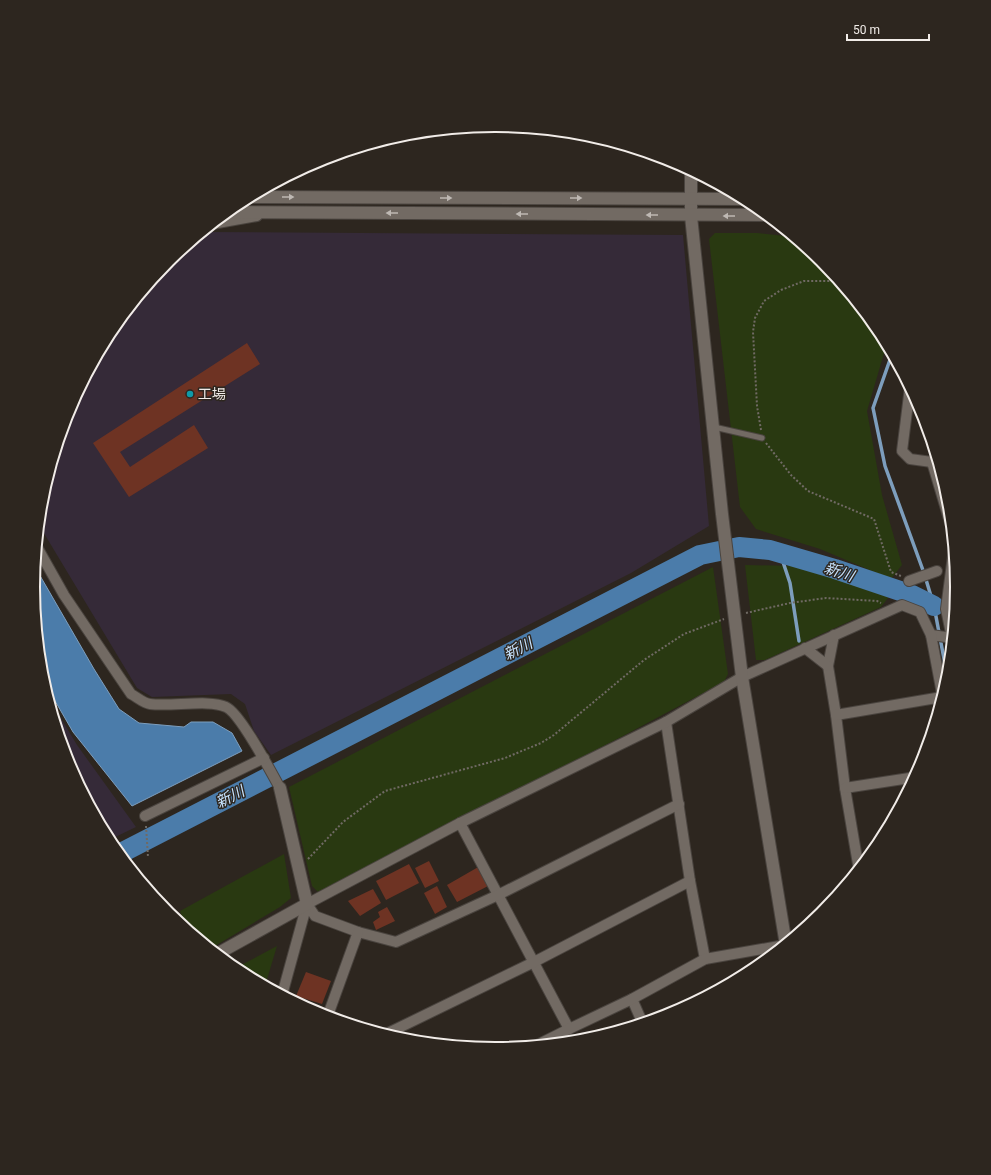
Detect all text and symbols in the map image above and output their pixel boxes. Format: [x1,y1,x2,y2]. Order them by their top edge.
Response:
scale bar [847,16,929,42]
text: 50 m [853,23,880,37]
one-way arrow [282,194,295,200]
one-way arrow [440,195,453,201]
one-way arrow [570,195,583,201]
one-way arrow [386,210,398,217]
one-way arrow [516,211,528,218]
one-way arrow [646,212,658,219]
one-way arrow [723,212,735,219]
place label: 工場 [198,386,226,402]
marker: 工場 [185,389,195,399]
water label: 新川 [822,559,858,586]
water label: 新川 [501,633,537,664]
water label: 新川 [213,781,249,812]

